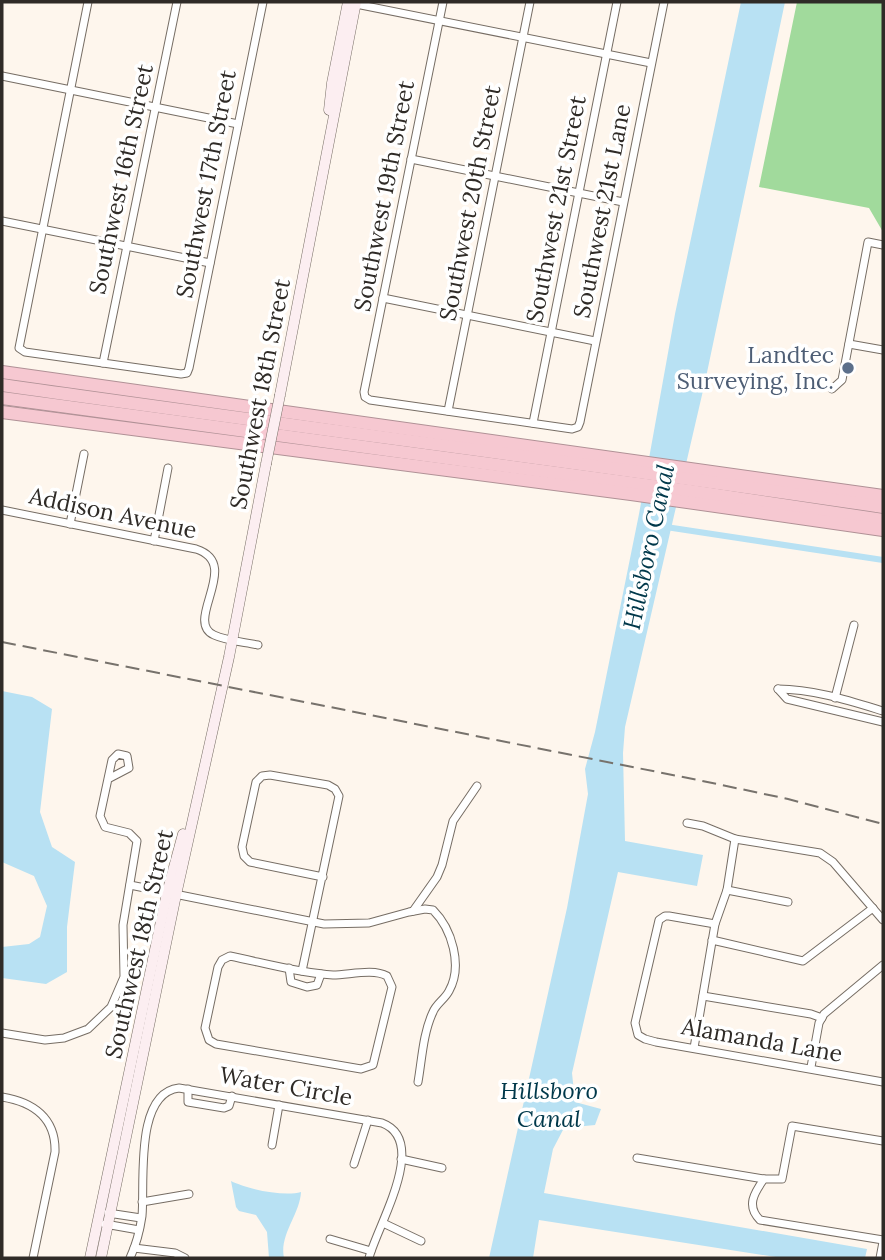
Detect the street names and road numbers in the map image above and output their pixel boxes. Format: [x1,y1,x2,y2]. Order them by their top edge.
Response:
street label: Southwest 16th Street [82,61,159,297]
street label: Southwest 17th Street [169,67,242,301]
street label: Southwest 19th Street [347,78,420,314]
street label: Southwest 20th Street [432,82,507,323]
street label: Southwest 21st Street [519,93,592,325]
street label: Southwest 21st Lane [567,101,636,320]
street label: Southwest 18th Street [223,276,296,512]
street label: Addison Avenue [26,480,200,544]
street label: Southwest 18th Street [98,826,179,1061]
street label: Alamanda Lane [678,1011,845,1068]
street label: Water Circle [217,1060,355,1111]

